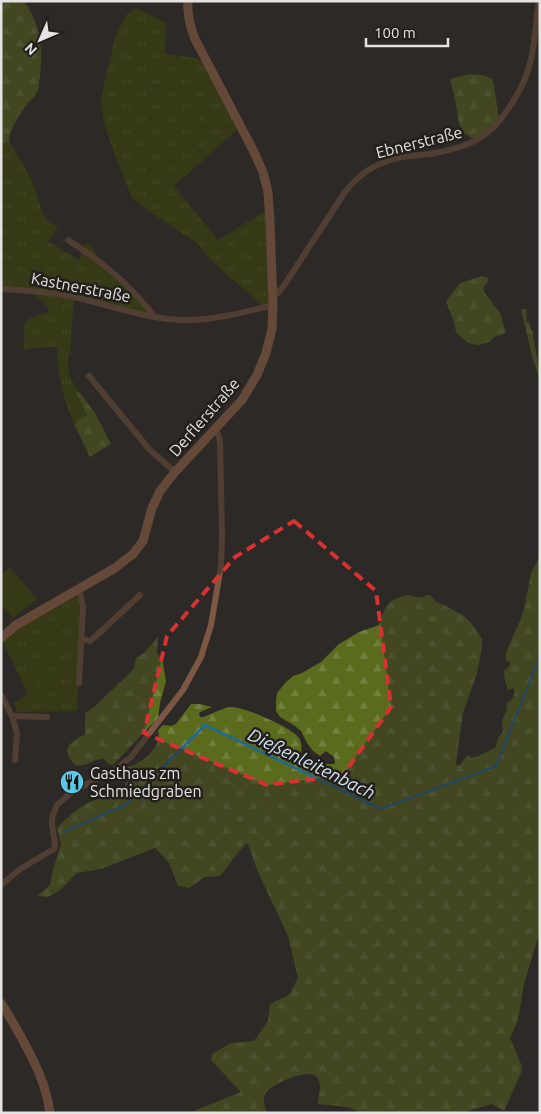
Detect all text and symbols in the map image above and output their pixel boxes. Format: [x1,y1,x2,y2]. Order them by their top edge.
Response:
north arrow [15,15,65,65]
scale bar [366,15,448,47]
text: 100 m [374,24,416,41]
text: N [21,40,40,59]
street label: Ebnerstraße [374,123,464,161]
street label: Kastnerstraße [30,269,132,305]
street label: Derflerstraße [165,374,243,460]
water label: Dießenleitenbach [245,724,379,803]
place label: Gasthaus zm Schmiedgraben [90,764,202,800]
restaurant icon: Gasthaus zm Schmiedgraben [59,769,85,795]

